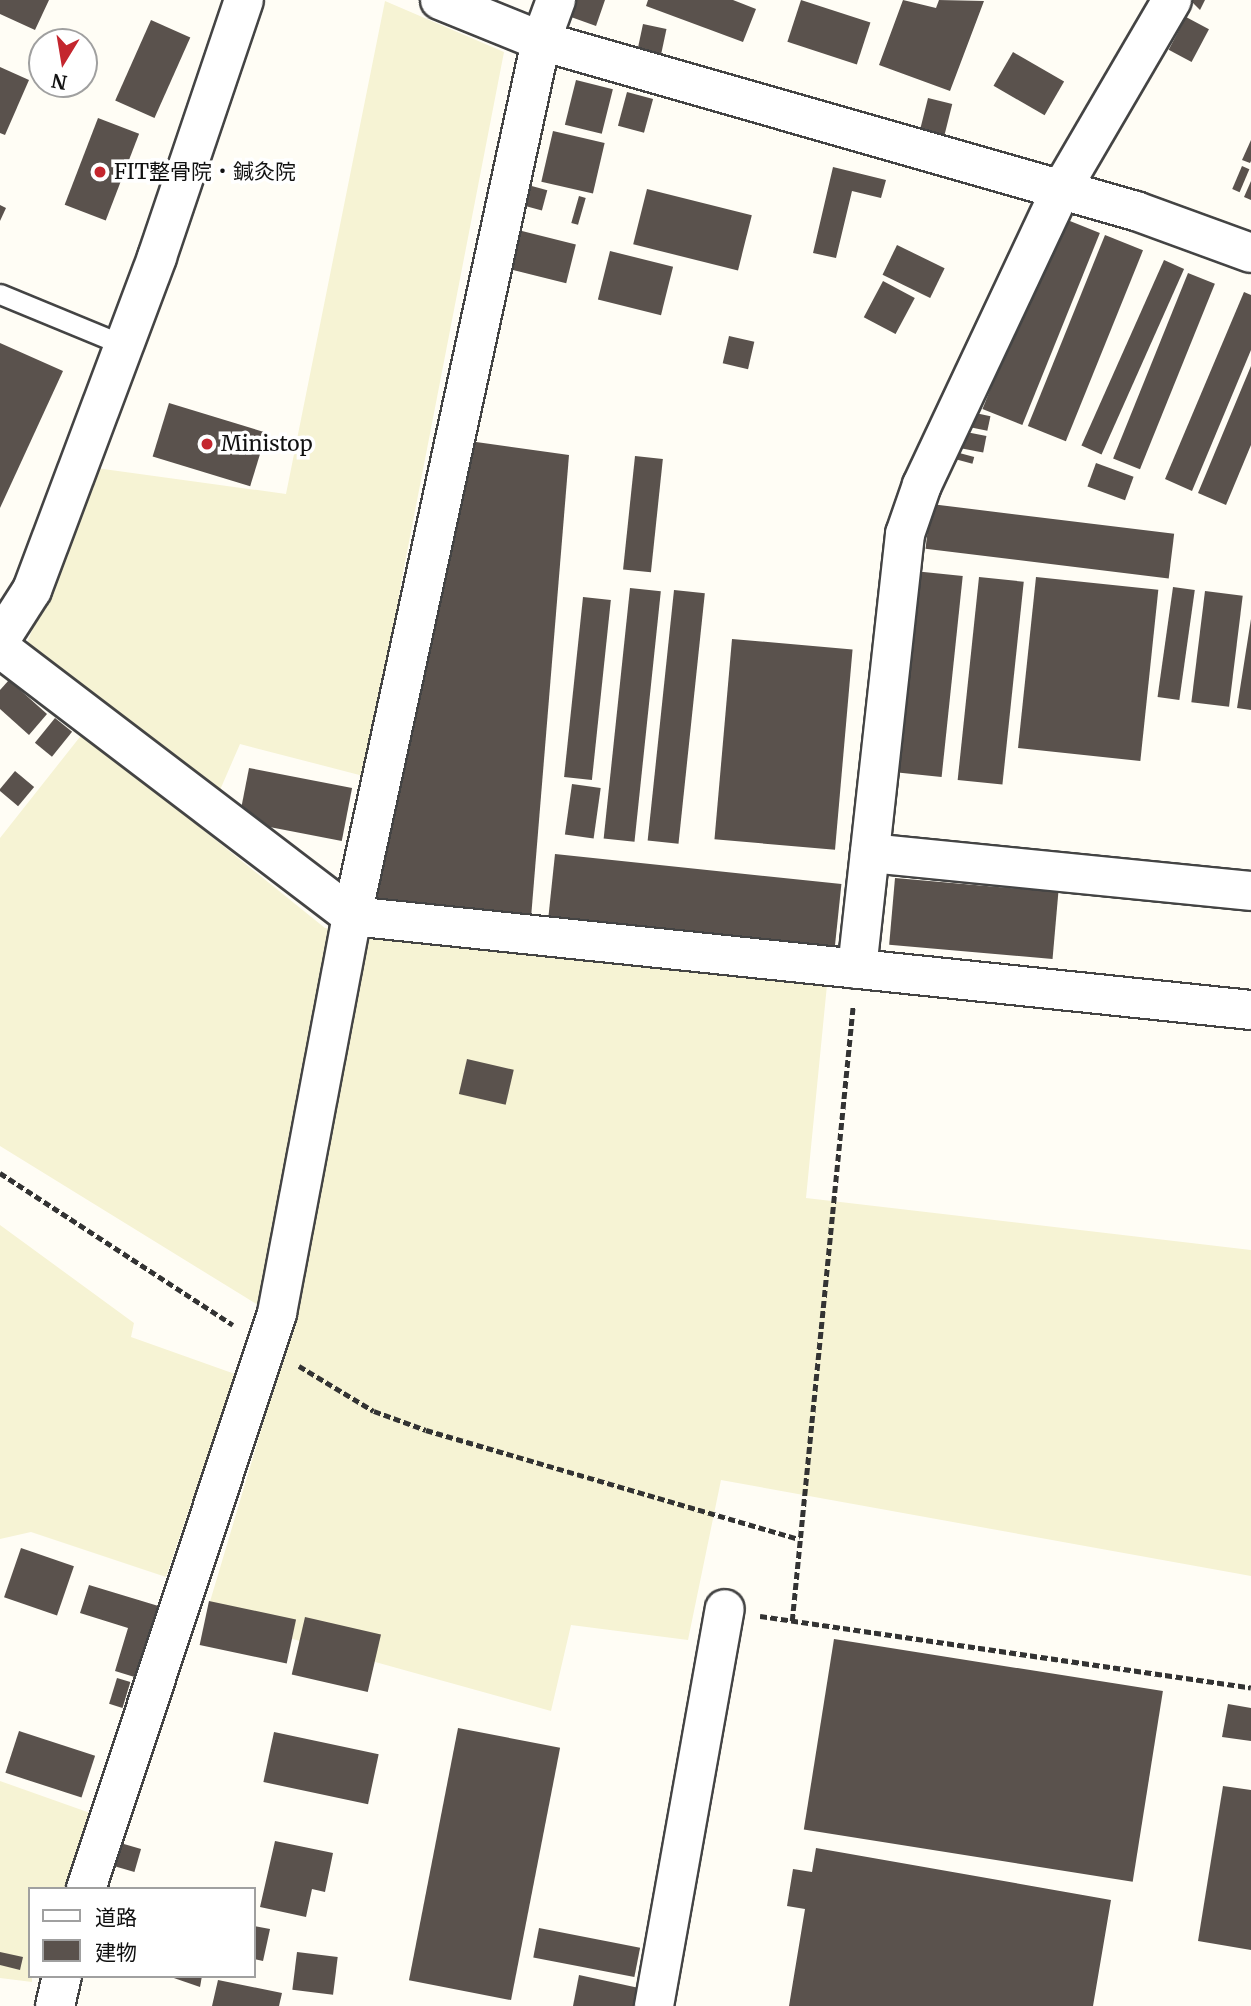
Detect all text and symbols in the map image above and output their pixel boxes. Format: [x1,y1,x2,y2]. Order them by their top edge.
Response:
north arrow [28,28,98,98]
text: N [50,68,69,95]
place label: FIT整骨院・鍼灸院 [114,159,296,185]
marker: FIT整骨院・鍼灸院 [92,164,108,180]
place label: Ministop [221,431,313,457]
marker: Ministop [199,436,215,452]
legend [28,1887,256,1978]
text: 道路 [95,1904,137,1931]
text: 建物 [95,1939,137,1966]

